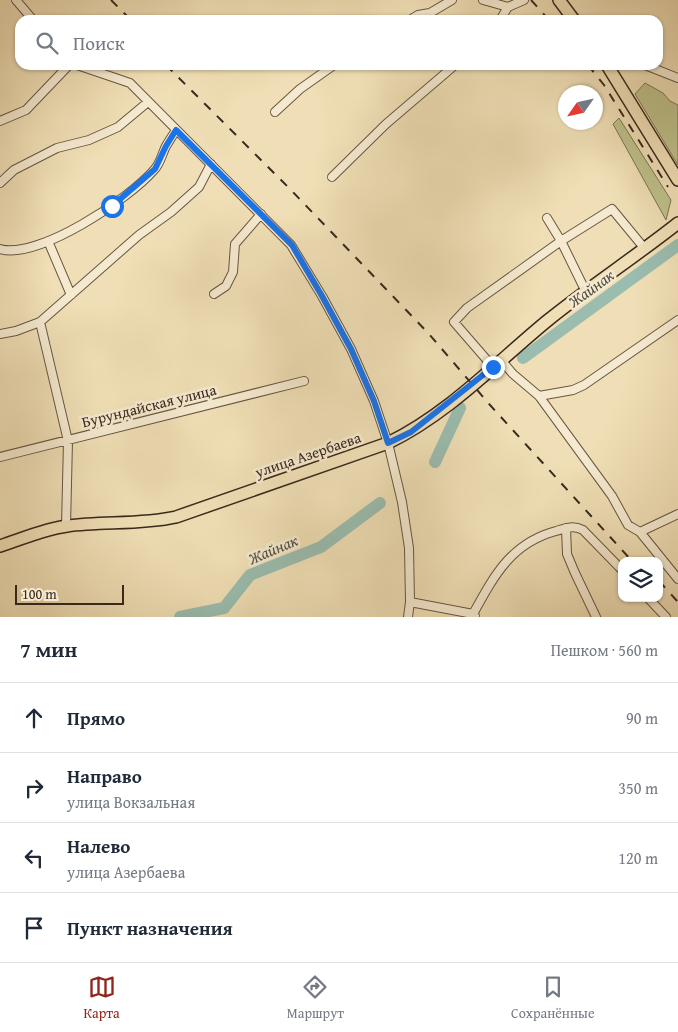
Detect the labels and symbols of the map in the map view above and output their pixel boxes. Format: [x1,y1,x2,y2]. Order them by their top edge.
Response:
north arrow [558,85,603,130]
route start [101,195,124,218]
water label: Жайнак [562,263,619,314]
route end [482,356,505,379]
street label: Бурундайская улица [79,378,219,432]
street label: улица Азербаева [251,426,364,483]
water label: Жайнак [244,528,302,571]
scale bar [15,582,124,605]

